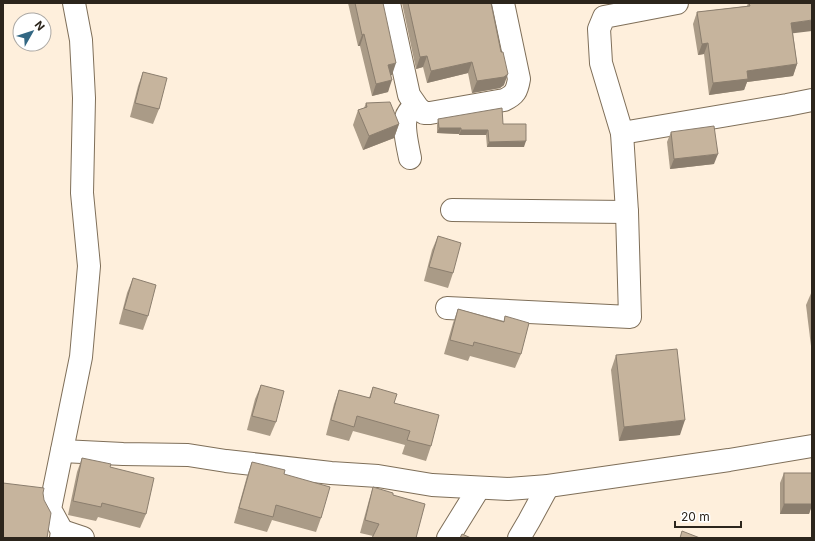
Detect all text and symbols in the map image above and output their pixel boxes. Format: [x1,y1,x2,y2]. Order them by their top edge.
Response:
north arrow [12,12,52,52]
text: N [32,18,48,33]
scale bar [675,503,741,529]
text: 20 m [681,509,710,524]

